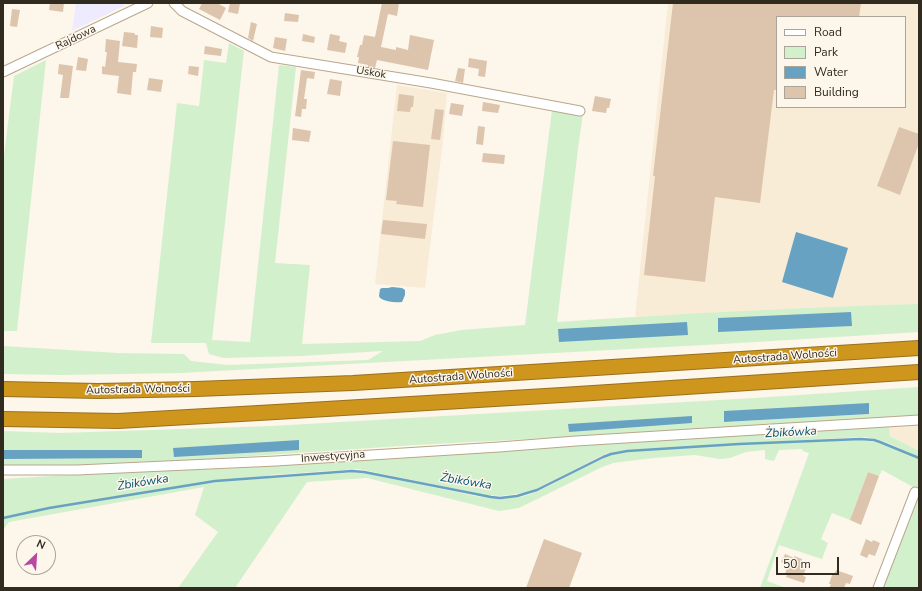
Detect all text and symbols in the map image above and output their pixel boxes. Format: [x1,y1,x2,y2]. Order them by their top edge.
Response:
legend [776,16,906,108]
street label: Rajdowa [54,23,98,53]
text: Road [814,24,842,40]
text: Park [814,44,838,60]
street label: Uskok [355,64,387,82]
text: Water [814,64,848,80]
text: Building [814,84,859,100]
street label: Autostrada Wolności [733,347,837,367]
street label: Autostrada Wolności [409,367,513,387]
street label: Autostrada Wolności [86,382,190,398]
water label: Żbikówka [765,424,817,442]
street label: Inwestycyjna [301,448,365,466]
water label: Żbikówka [439,471,493,493]
water label: Żbikówka [116,472,170,494]
north arrow [16,535,56,575]
text: N [34,536,48,553]
scale bar [778,549,841,575]
text: 50 m [783,556,811,572]

